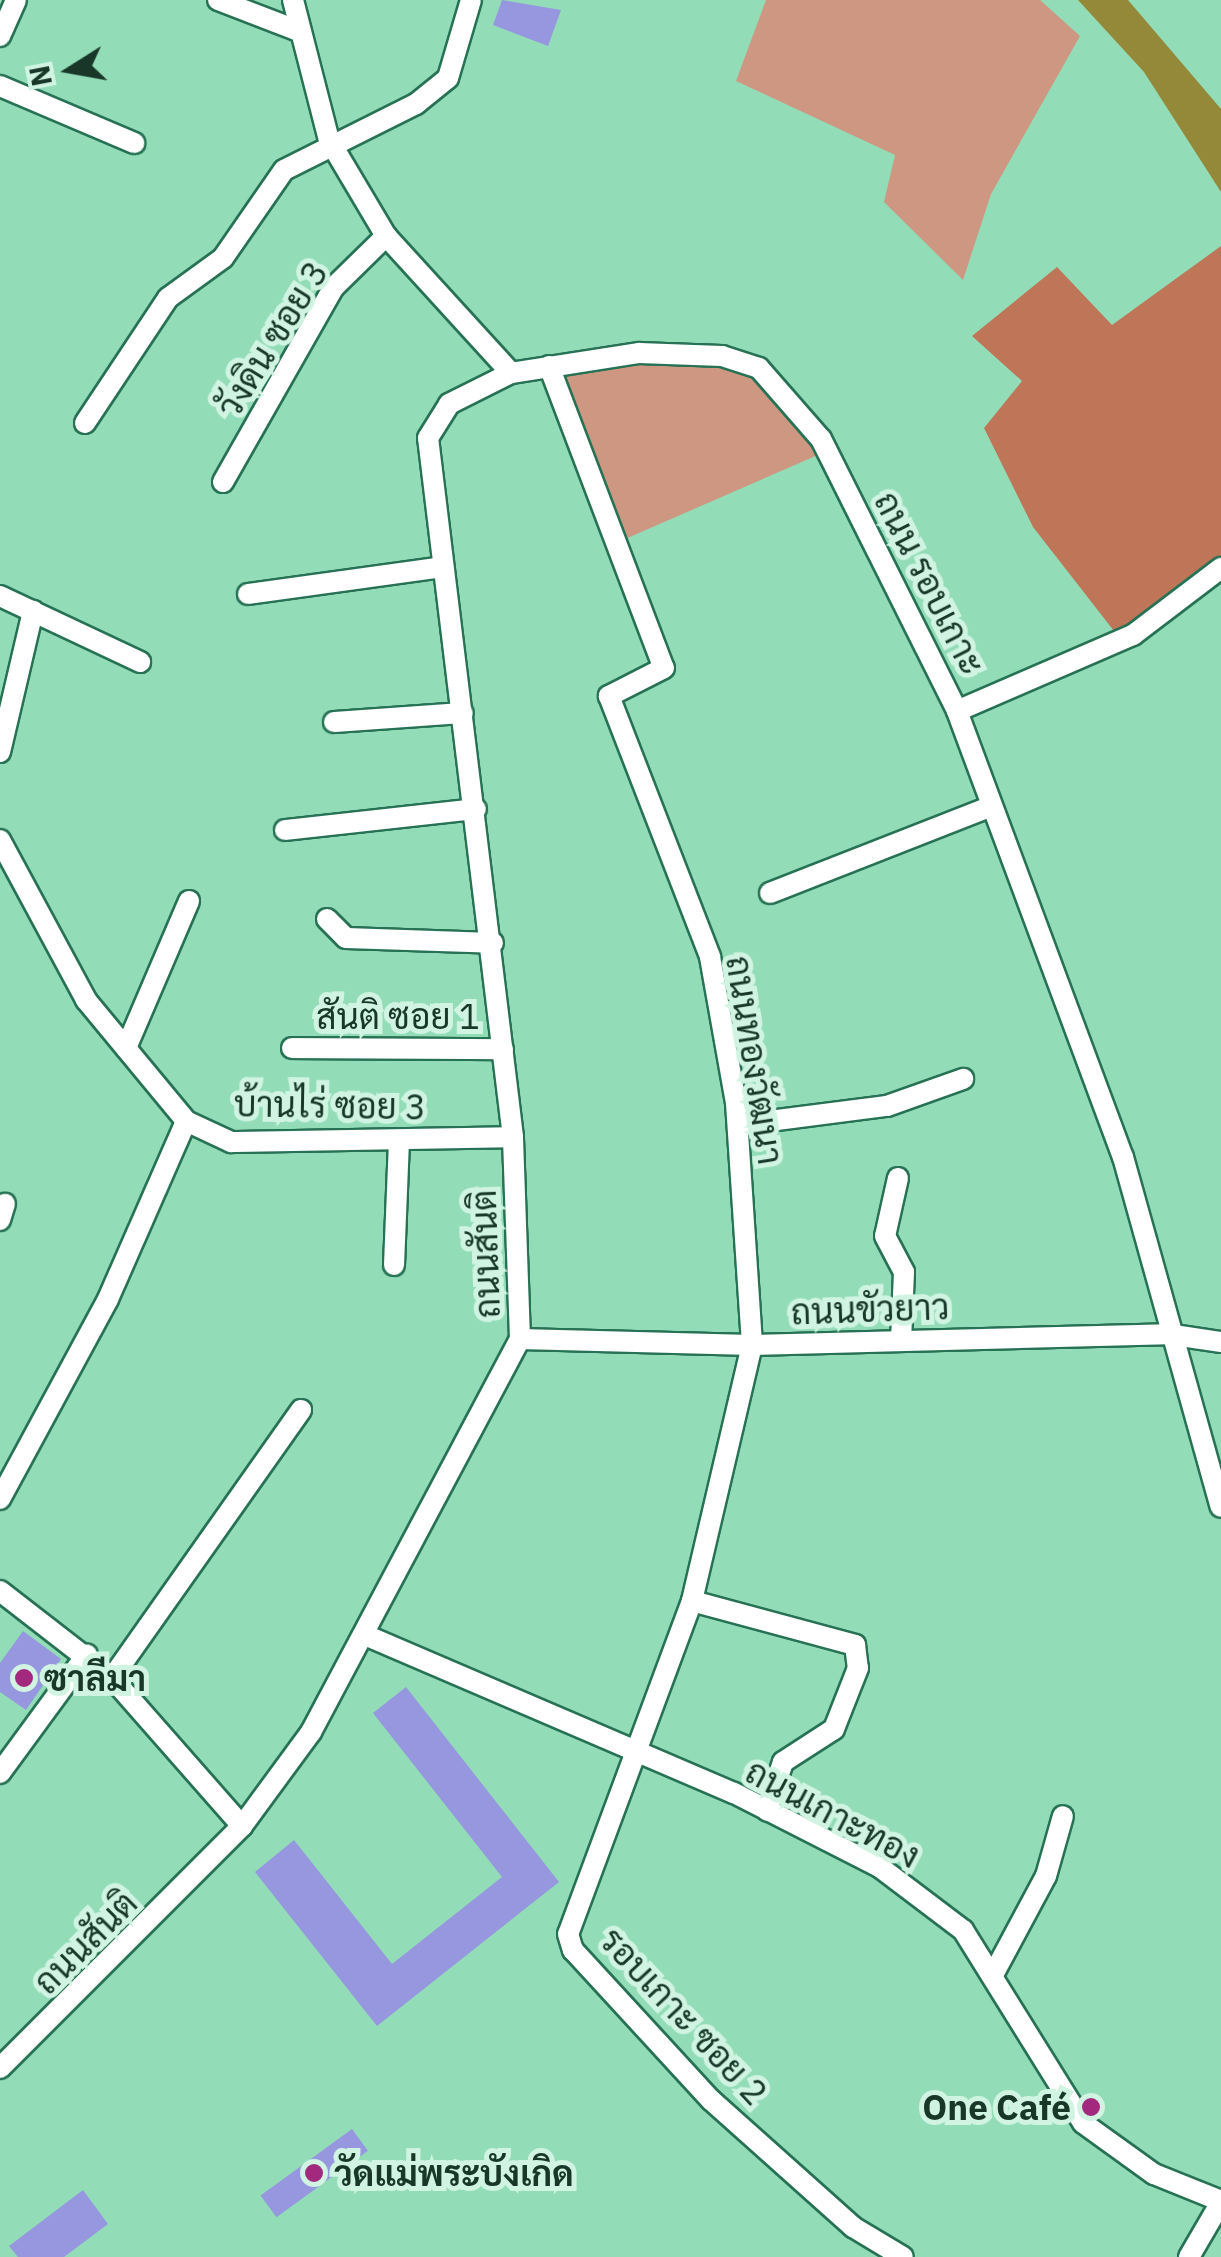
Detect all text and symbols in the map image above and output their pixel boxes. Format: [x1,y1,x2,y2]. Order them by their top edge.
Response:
north arrow [20,20,120,120]
text: N [20,62,60,89]
street label: วังดิน ซอย 3 [207,253,337,425]
street label: ถนน รอบเกาะ [866,484,994,682]
street label: ถนนทองวัฒนา [718,953,792,1167]
street label: สันติ ซอย 1 [316,995,480,1037]
street label: บ้านไร่ ซอย 3 [234,1082,426,1128]
street label: ถนนสันติ [462,1189,508,1319]
street label: ถนนขัวยาว [790,1285,950,1333]
place label: ซาลีมา [44,1657,146,1699]
marker: ซาลีมา [13,1667,35,1689]
street label: ถนนเกาะทอง [739,1750,927,1876]
street label: ถนนสันติ [25,1882,145,2002]
street label: รอบเกาะ ซอย 2 [591,1919,777,2113]
place label: One Café [922,2086,1071,2128]
marker: One Café [1080,2096,1102,2118]
place label: วัดแม่พระบังเกิด [334,2152,574,2194]
marker: วัดแม่พระบังเกิด [303,2162,325,2184]

